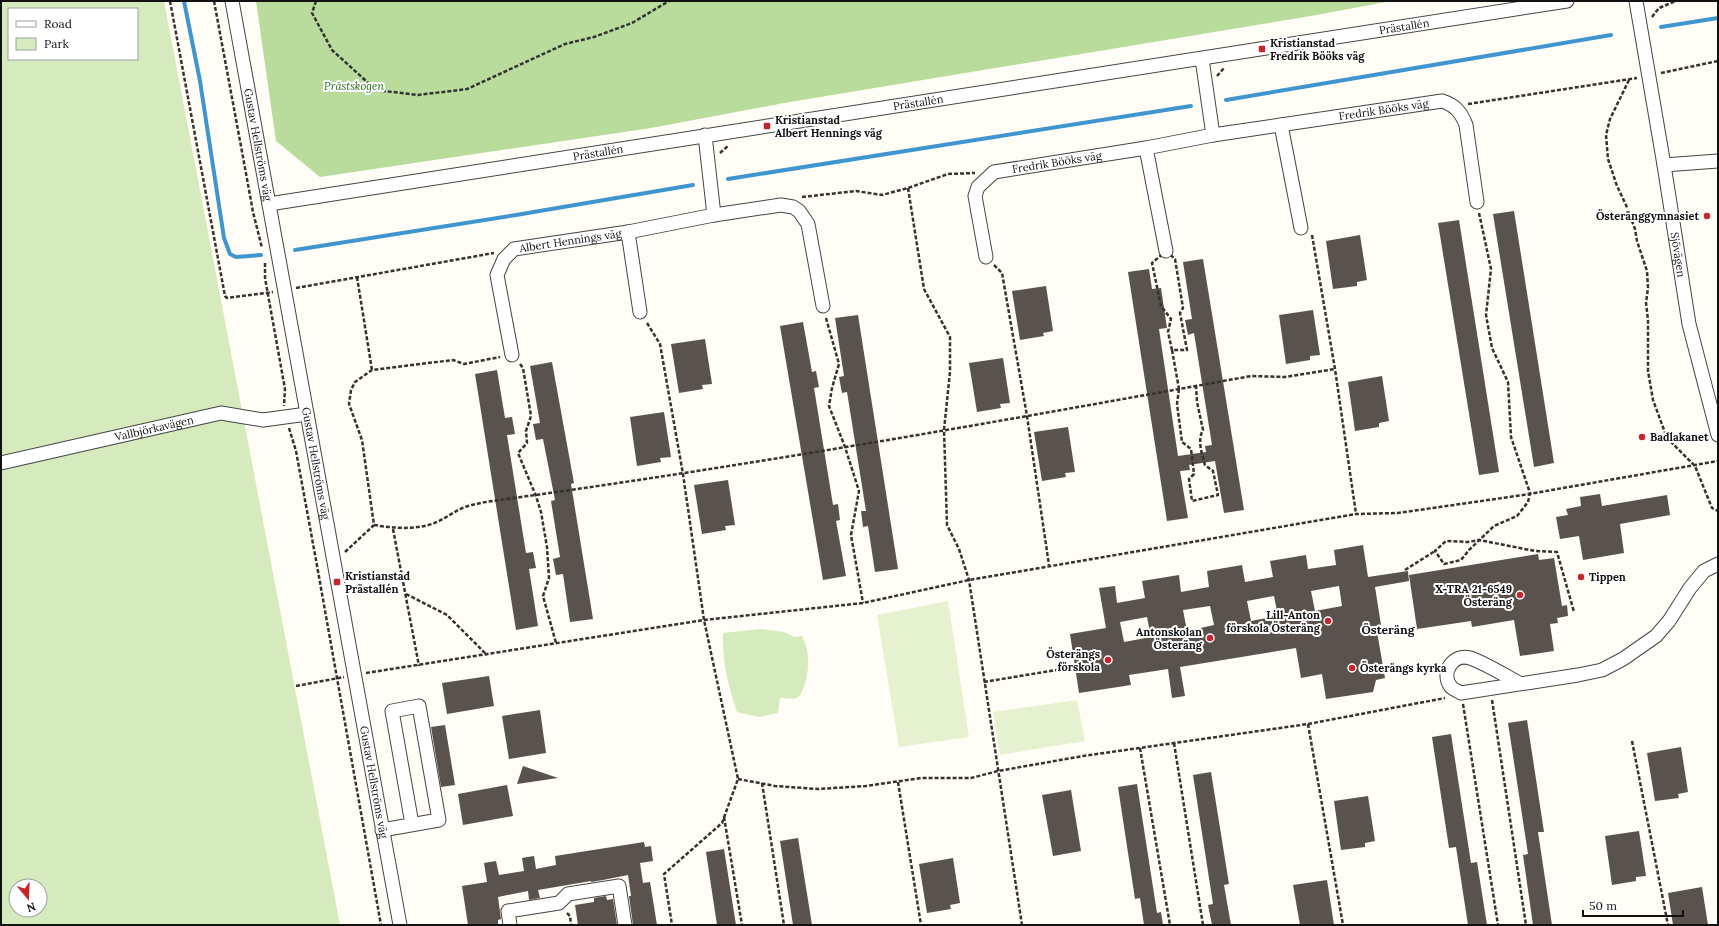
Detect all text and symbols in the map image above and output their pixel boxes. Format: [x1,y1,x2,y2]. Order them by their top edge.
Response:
legend [8,8,138,60]
text: Road [44,16,72,31]
street label: Prästallén [1378,16,1431,37]
text: Park [44,36,70,51]
place label: Kristianstad Fredrik Bööks väg [1270,36,1365,63]
marker: Kristianstad Fredrik Bööks väg [1257,44,1267,54]
park label: Prästskogen [324,79,384,93]
street label: Gustav Hellströms väg [241,87,275,203]
street label: Prästallén [892,92,945,113]
street label: Fredrik Bööks väg [1338,96,1430,123]
place label: Kristianstad Albert Hennings väg [775,113,883,140]
marker: Kristianstad Albert Hennings väg [762,121,772,131]
street label: Prästallén [572,142,624,163]
street label: Fredrik Bööks väg [1011,148,1104,176]
place label: Österänggymnasiet [1596,209,1699,223]
marker: Österänggymnasiet [1702,211,1712,221]
street label: Albert Hennings väg [517,226,623,255]
street label: Sjövägen [1668,231,1689,278]
street label: Gustav Hellströms väg [299,406,333,522]
street label: Vallbjörkavägen [112,412,195,444]
place label: Badlakanet [1650,430,1709,444]
marker: Badlakanet [1637,432,1647,442]
place label: Kristianstad Prästallén [345,569,411,596]
place label: Tippen [1589,570,1626,584]
marker: Tippen [1576,572,1586,582]
marker: Kristianstad Prästallén [332,577,342,587]
place label: X-TRA 21-6549 Österäng [1435,582,1513,609]
marker: X-TRA 21-6549 Österäng [1515,590,1525,600]
place label: Lill-Anton förskola Österäng [1226,608,1321,635]
marker: Lill-Anton förskola Österäng [1323,616,1333,626]
district label: Österäng [1362,622,1416,637]
place label: Antonskolan Österäng [1136,625,1203,652]
marker: Antonskolan Österäng [1205,633,1215,643]
place label: Österängs förskola [1046,647,1100,674]
marker: Österängs förskola [1103,655,1113,665]
place label: Österängs kyrka [1360,661,1447,675]
marker: Österängs kyrka [1347,663,1357,673]
street label: Gustav Hellströms väg [357,725,391,841]
north arrow [8,878,48,918]
scale bar [1583,892,1683,918]
text: 50 m [1589,898,1617,913]
text: N [24,899,38,916]

